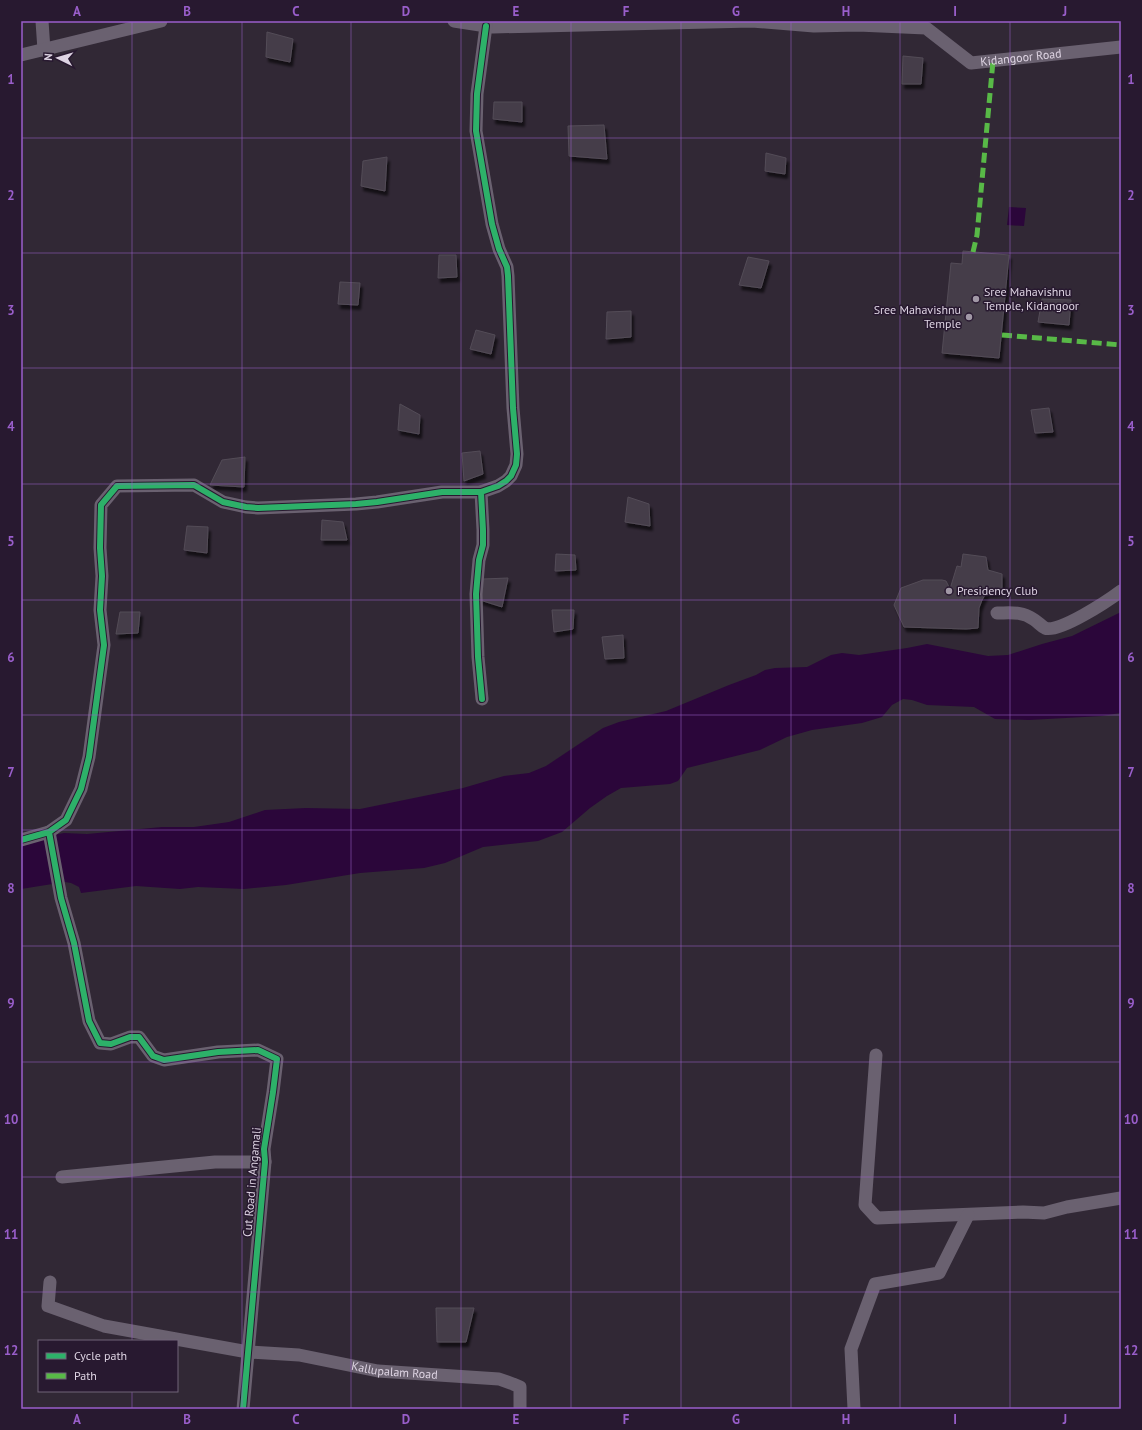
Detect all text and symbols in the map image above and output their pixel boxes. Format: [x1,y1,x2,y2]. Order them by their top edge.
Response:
text: A [73,3,81,20]
text: B [183,3,191,20]
text: C [292,3,300,20]
text: D [402,3,410,20]
text: E [513,3,520,20]
text: F [623,3,630,20]
text: G [732,3,740,20]
text: H [842,3,850,20]
text: I [953,3,957,20]
text: J [1062,3,1067,20]
north arrow [38,38,78,78]
street label: Kidangoor Road [979,45,1062,69]
text: N [41,53,55,61]
text: 1 [7,71,15,88]
text: 1 [1127,71,1135,88]
text: 2 [7,187,15,204]
text: 2 [1127,187,1135,204]
place label: Sree Mahavishnu Temple, Kidangoor [984,284,1079,313]
marker: Sree Mahavishnu Temple, Kidangoor [971,294,981,304]
text: 3 [7,302,15,319]
place label: Sree Mahavishnu Temple [874,302,961,331]
text: 3 [1127,302,1135,319]
marker: Sree Mahavishnu Temple [964,312,974,322]
text: 4 [7,418,15,435]
text: 4 [1127,418,1135,435]
text: 5 [7,533,15,550]
text: 5 [1127,533,1135,550]
place label: Presidency Club [957,583,1038,598]
marker: Presidency Club [944,586,954,596]
text: 6 [7,649,15,666]
text: 6 [1127,649,1135,666]
text: 7 [7,764,15,781]
text: 7 [1127,764,1135,781]
text: 8 [7,880,15,897]
text: 8 [1127,880,1135,897]
text: 9 [7,995,15,1012]
text: 9 [1127,995,1135,1012]
text: 10 [4,1111,18,1128]
text: 10 [1124,1111,1138,1128]
street label: Cut Road in Angamali [239,1127,264,1237]
text: 11 [4,1226,18,1243]
text: 11 [1124,1226,1138,1243]
legend [38,1340,178,1392]
text: 12 [4,1342,18,1359]
text: 12 [1124,1342,1138,1359]
text: Cycle path [74,1348,127,1363]
street label: Kallupalam Road [350,1358,438,1382]
text: Path [74,1368,97,1383]
text: A [73,1411,81,1428]
text: B [183,1411,191,1428]
text: C [292,1411,300,1428]
text: D [402,1411,410,1428]
text: E [513,1411,520,1428]
text: F [623,1411,630,1428]
text: G [732,1411,740,1428]
text: H [842,1411,850,1428]
text: I [953,1411,957,1428]
text: J [1062,1411,1067,1428]

